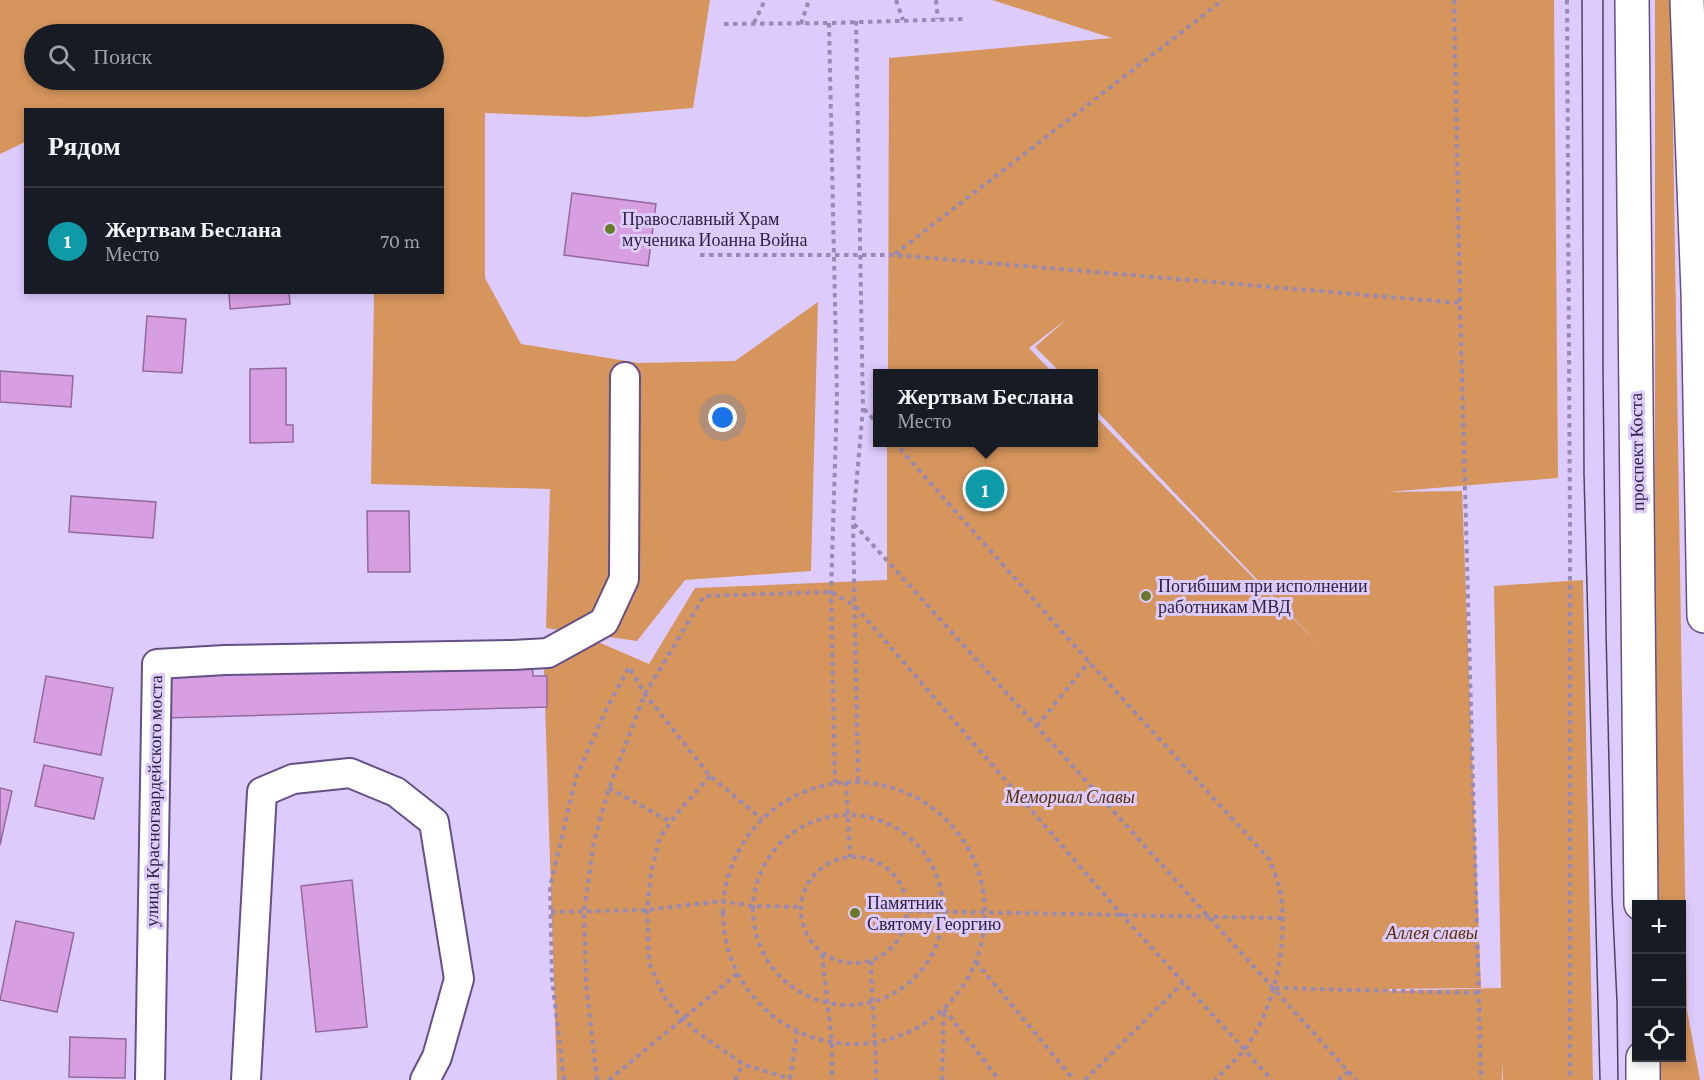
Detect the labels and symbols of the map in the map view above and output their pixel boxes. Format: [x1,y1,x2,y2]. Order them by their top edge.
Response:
place label: Православный Храм мученика Иоанна Война [622,209,807,250]
marker: Православный Храм мученика Иоанна Война [603,222,617,236]
street label: проспект Коста [1626,393,1648,511]
your location [708,403,737,432]
pin: 1 [966,466,1004,512]
place label: Погибшим при исполнении работникам МВД [1158,576,1368,617]
marker: Погибшим при исполнении работникам МВД [1139,589,1153,603]
street label: улица Красногвардейского моста [142,675,166,927]
park label: Мемориал Славы [1004,787,1135,807]
place label: Памятник Святому Георгию [867,893,1001,934]
marker: Памятник Святому Георгию [848,906,862,920]
park label: Аллея славы [1385,923,1478,943]

